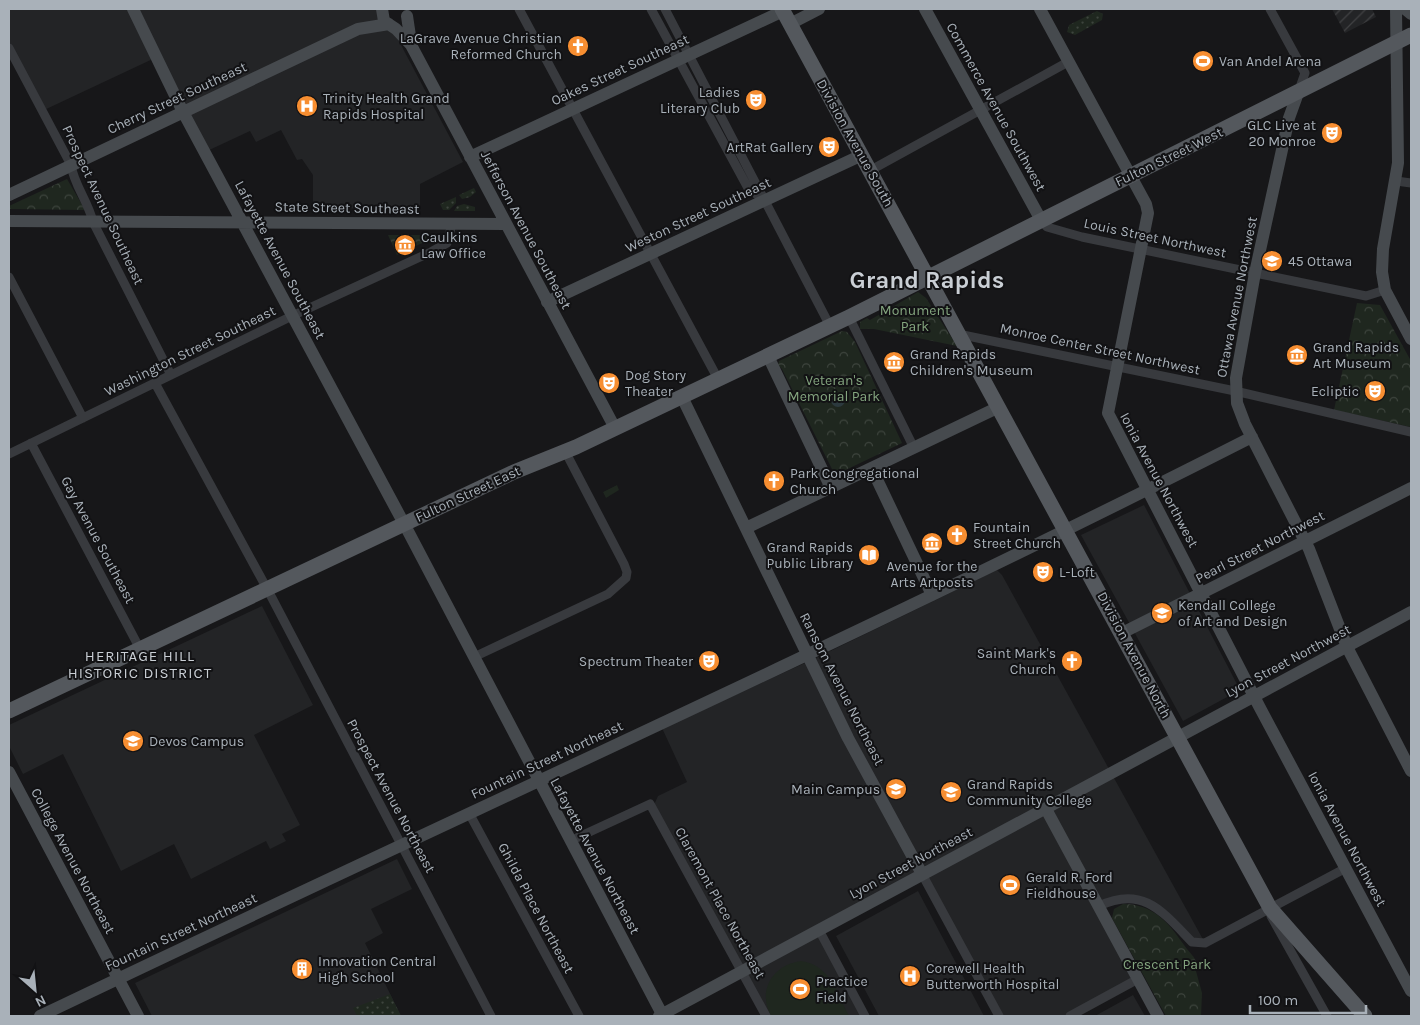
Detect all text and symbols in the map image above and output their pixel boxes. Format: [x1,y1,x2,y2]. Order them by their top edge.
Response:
street label: Commerce Avenue Southwest [942,20,1050,194]
place label: LaGrave Avenue Christian Reformed Church [400,30,562,63]
street label: Oakes Street Southeast [548,31,692,109]
church icon: LaGrave Avenue Christian Reformed Church [566,34,590,58]
sports icon: Van Andel Arena [1191,49,1215,73]
place label: Van Andel Arena [1219,53,1322,70]
street label: Cherry Street Southeast [105,58,249,138]
street label: Division Avenue South [813,76,897,210]
place label: Ladies Literary Club [660,84,740,117]
theatre icon: Ladies Literary Club [744,88,768,112]
place label: Trinity Health Grand Rapids Hospital [323,90,450,123]
hospital icon: Trinity Health Grand Rapids Hospital [295,94,319,118]
place label: GLC Live at 20 Monroe [1247,117,1316,150]
theatre icon: GLC Live at 20 Monroe [1320,121,1344,145]
street label: Prospect Avenue Southeast [58,122,148,288]
street label: Fulton Street West [1112,124,1226,190]
theatre icon: ArtRat Gallery [817,135,841,159]
place label: ArtRat Gallery [726,139,813,156]
street label: Jefferson Avenue Southeast [477,148,575,312]
street label: Weston Street Southeast [622,174,774,256]
street label: Lafayette Avenue Southeast [231,178,329,342]
street label: State Street Southeast [274,198,420,218]
street label: Louis Street Northwest [1082,215,1228,261]
street label: Ottawa Avenue Northwest [1213,215,1261,379]
place label: Caulkins Law Office [421,229,486,262]
museum icon: Caulkins Law Office [393,233,417,257]
school or university icon: 45 Ottawa [1260,249,1284,273]
place label: 45 Ottawa [1288,253,1352,270]
district label: Grand Rapids [850,266,1004,294]
street label: Washington Street Southeast [102,302,278,400]
park label: Monument Park [880,302,950,335]
street label: Monroe Center Street Northwest [998,319,1202,379]
place label: Grand Rapids Art Museum [1313,339,1399,372]
museum icon: Grand Rapids Art Museum [1285,343,1309,367]
place label: Grand Rapids Children's Museum [910,346,1033,379]
museum icon: Grand Rapids Children's Museum [882,350,906,374]
place label: Dog Story Theater [625,367,687,400]
theatre icon: Dog Story Theater [597,371,621,395]
park label: Veteran's Memorial Park [788,372,880,405]
theatre icon: Ecliptic [1363,379,1387,403]
place label: Ecliptic [1311,383,1359,400]
street label: Ionia Avenue Northwest [1116,410,1202,550]
street label: Fulton Street East [413,462,523,526]
place label: Park Congregational Church [790,465,919,498]
church icon: Park Congregational Church [762,469,786,493]
street label: Gay Avenue Southeast [57,473,139,607]
street label: Pearl Street Northwest [1193,507,1327,587]
place label: Fountain Street Church [973,519,1061,552]
church icon: Fountain Street Church [945,523,969,547]
museum icon: Avenue for the Arts Artposts [920,531,944,555]
place label: Grand Rapids Public Library [766,539,853,572]
library icon: Grand Rapids Public Library [857,543,881,567]
place label: Avenue for the Arts Artposts [886,558,978,591]
theatre icon: L-Loft [1031,560,1055,584]
place label: L-Loft [1059,564,1095,581]
street label: Division Avenue North [1093,589,1175,721]
place label: Kendall College of Art and Design [1178,597,1288,630]
school or university icon: Kendall College of Art and Design [1150,601,1174,625]
street label: Ransom Avenue Northeast [796,610,888,768]
street label: Lyon Street Northwest [1222,621,1354,701]
place label: Saint Mark's Church [977,645,1056,678]
district label: HERITAGE HILL HISTORIC DISTRICT [68,647,212,682]
theatre icon: Spectrum Theater [697,649,721,673]
church icon: Saint Mark's Church [1060,649,1084,673]
place label: Spectrum Theater [579,653,694,670]
street label: Prospect Avenue Northeast [343,716,439,876]
street label: Fountain Street Northeast [468,717,626,803]
school or university icon: Devos Campus [121,729,145,753]
place label: Devos Campus [149,733,244,750]
street label: Ionia Avenue Northwest [1304,769,1390,909]
street label: Lafayette Avenue Northeast [547,775,643,937]
place label: Grand Rapids Community College [967,776,1092,809]
school or university icon: Main Campus [884,777,908,801]
school or university icon: Grand Rapids Community College [939,780,963,804]
place label: Main Campus [791,781,880,798]
street label: College Avenue Northeast [27,785,119,937]
street label: Lyon Street Northeast [846,823,976,903]
street label: Claremont Place Northeast [671,824,769,982]
street label: Ghilda Place Northeast [494,840,578,976]
place label: Gerald R. Ford Fieldhouse [1026,869,1113,902]
sports icon: Gerald R. Ford Fieldhouse [998,873,1022,897]
street label: Fountain Street Northeast [102,889,260,975]
place label: Innovation Central High School [318,953,436,986]
park label: Crescent Park [1123,956,1211,973]
building icon: Innovation Central High School [290,957,314,981]
place label: Corewell Health Butterworth Hospital [926,960,1059,993]
hospital icon: Corewell Health Butterworth Hospital [898,964,922,988]
north arrow [10,965,60,1015]
place label: Practice Field [816,973,868,1006]
sports icon: Practice Field [788,977,812,1001]
scale bar [1250,982,1366,1014]
text: N [32,991,49,1011]
text: 100 m [1258,991,1298,1009]

